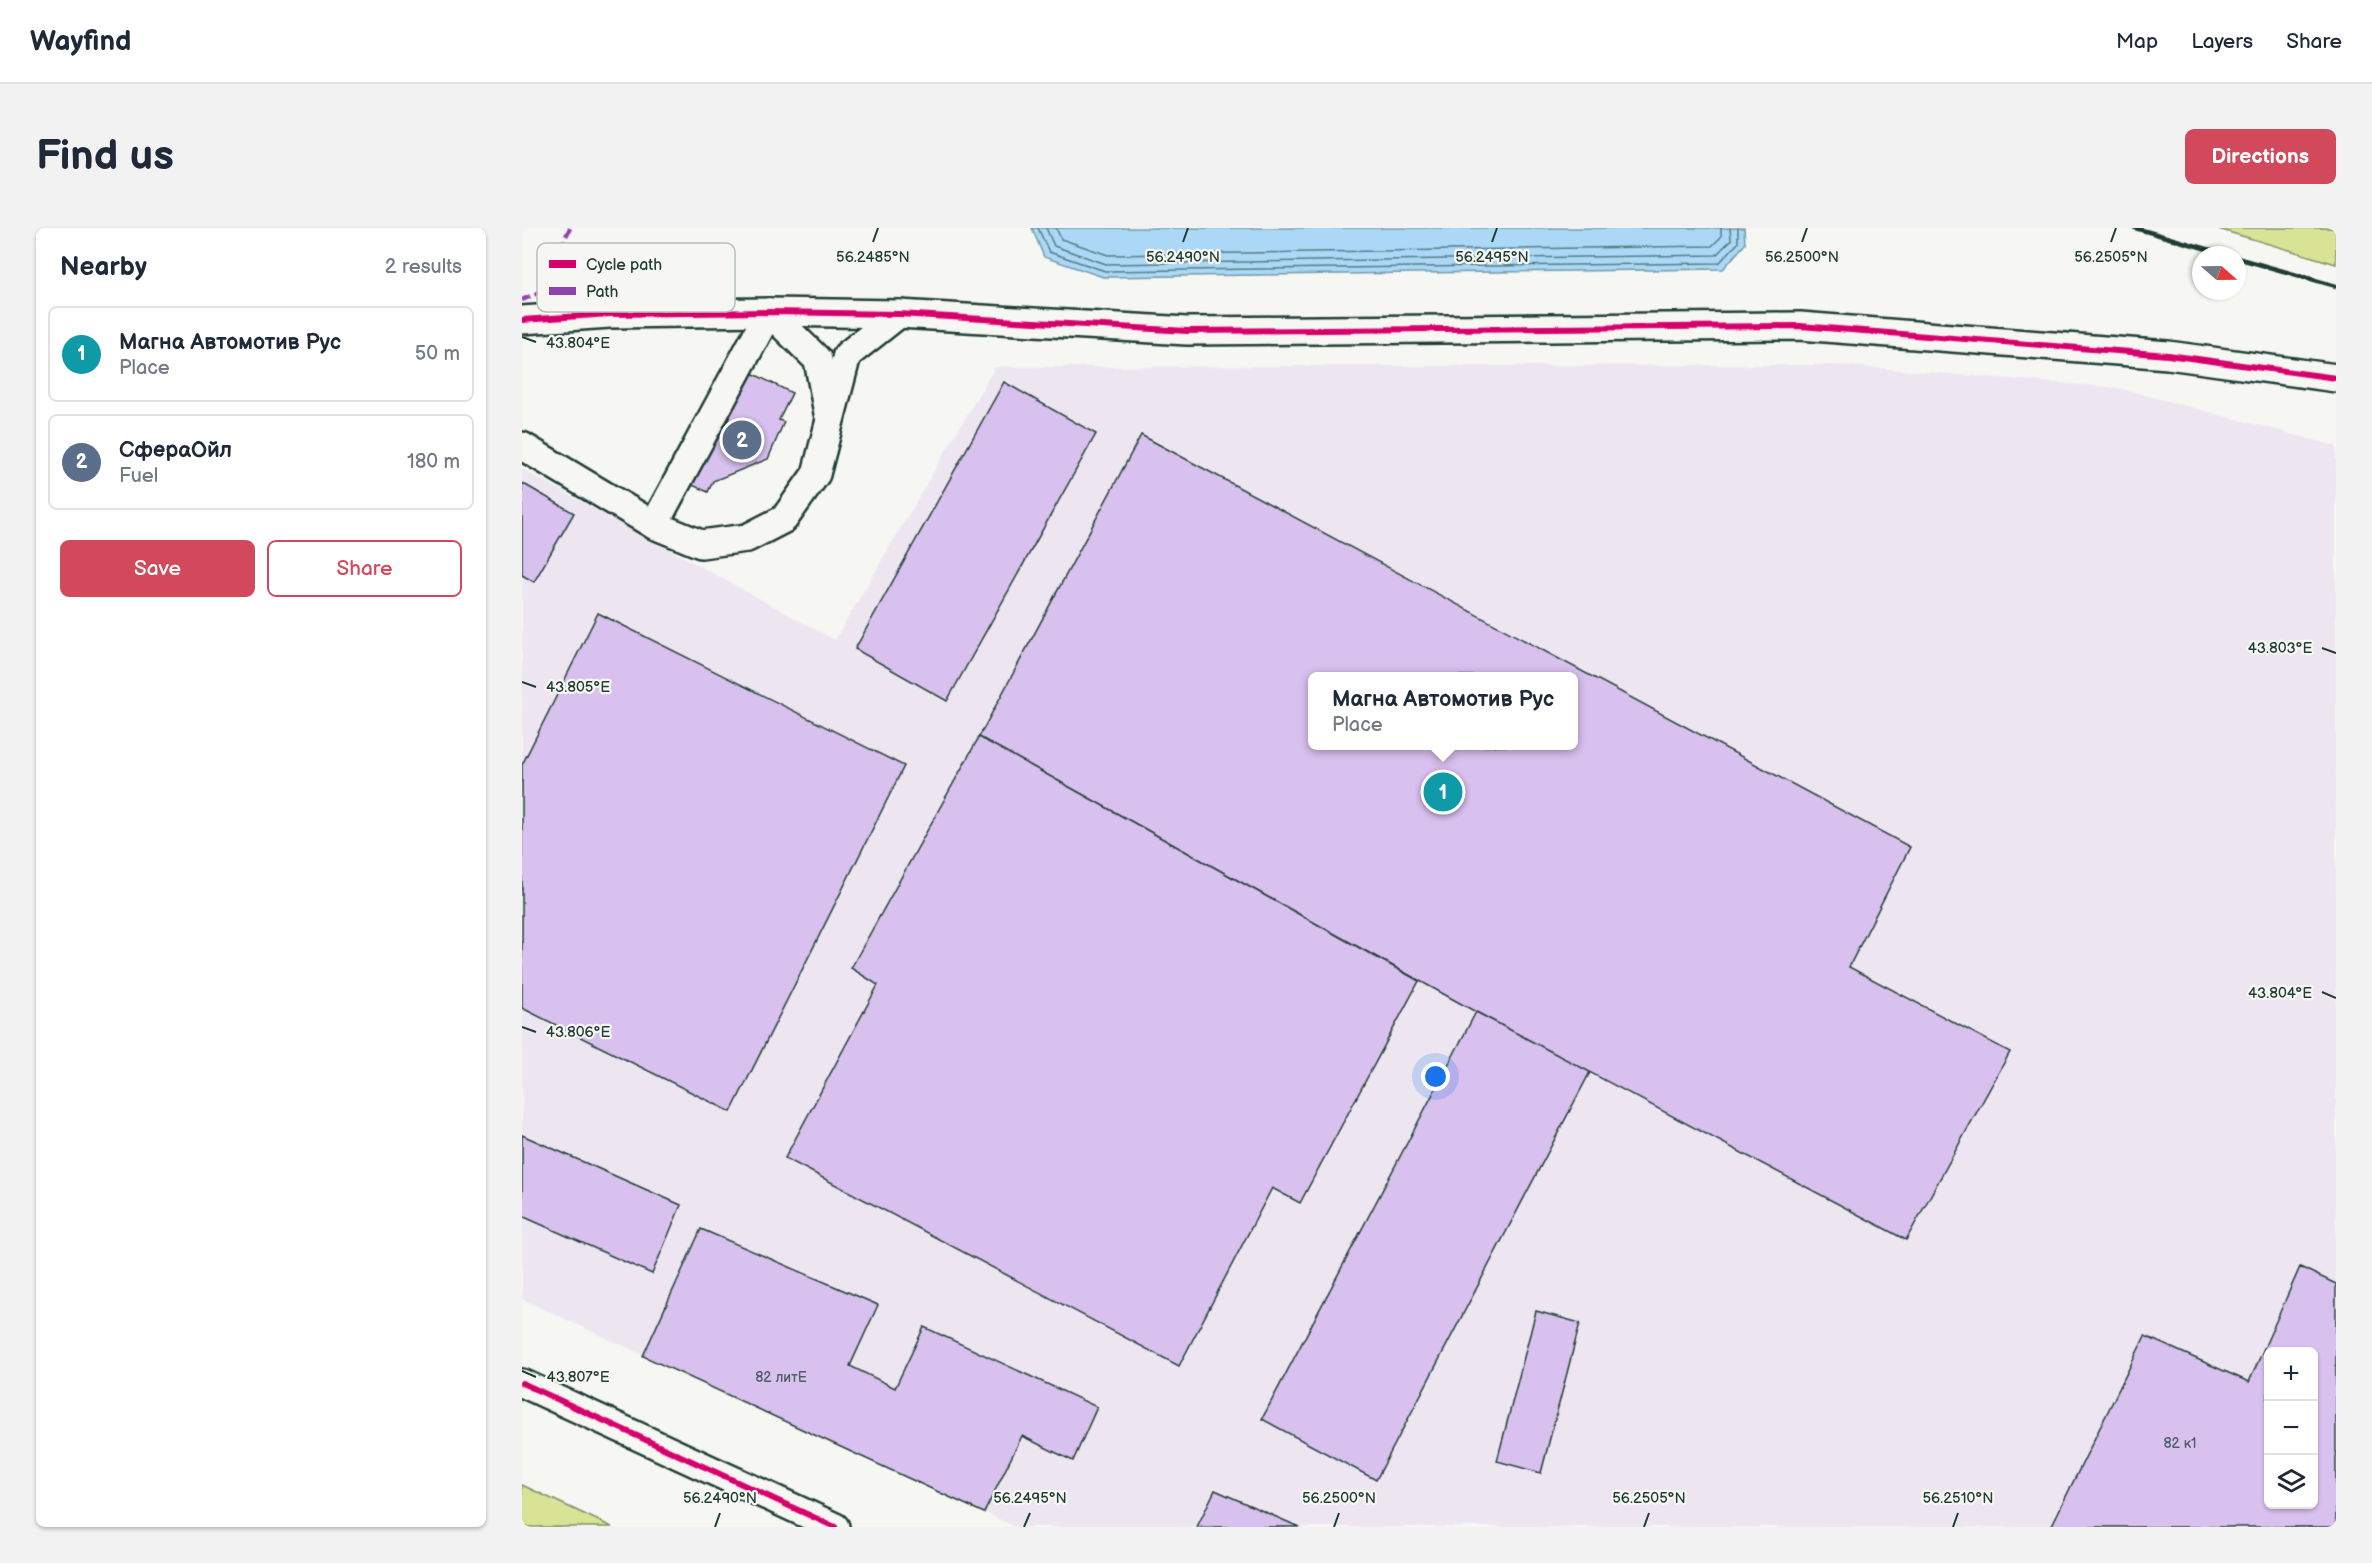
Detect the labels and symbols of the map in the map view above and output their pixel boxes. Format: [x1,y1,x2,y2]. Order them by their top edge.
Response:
legend [537,243,735,312]
north arrow [2192,246,2246,300]
text: 56.2485°N [836,248,910,267]
text: 56.2490°N [1146,248,1220,267]
text: 56.2495°N [1455,248,1529,267]
text: 56.2500°N [1765,248,1839,267]
text: 56.2505°N [2074,248,2148,267]
text: Cycle path [586,256,662,275]
text: Path [586,283,618,302]
text: 43.804°E [546,334,610,353]
pin: 2 [722,418,762,462]
text: 43.803°E [2248,639,2312,658]
text: 43.805°E [546,678,610,697]
pin: 1 [1424,770,1462,814]
text: 43.804°E [2248,984,2312,1003]
text: 43.806°E [546,1023,610,1042]
your location [1421,1062,1450,1091]
text: 43.807°E [546,1368,610,1387]
house number: 82 литЕ [755,1369,807,1386]
house number: 82 к1 [2163,1435,2197,1452]
text: 56.2490°N [683,1489,757,1508]
text: 56.2495°N [993,1489,1067,1508]
text: 56.2500°N [1302,1489,1376,1508]
text: 56.2505°N [1612,1489,1686,1508]
text: 56.2510°N [1923,1489,1993,1508]

